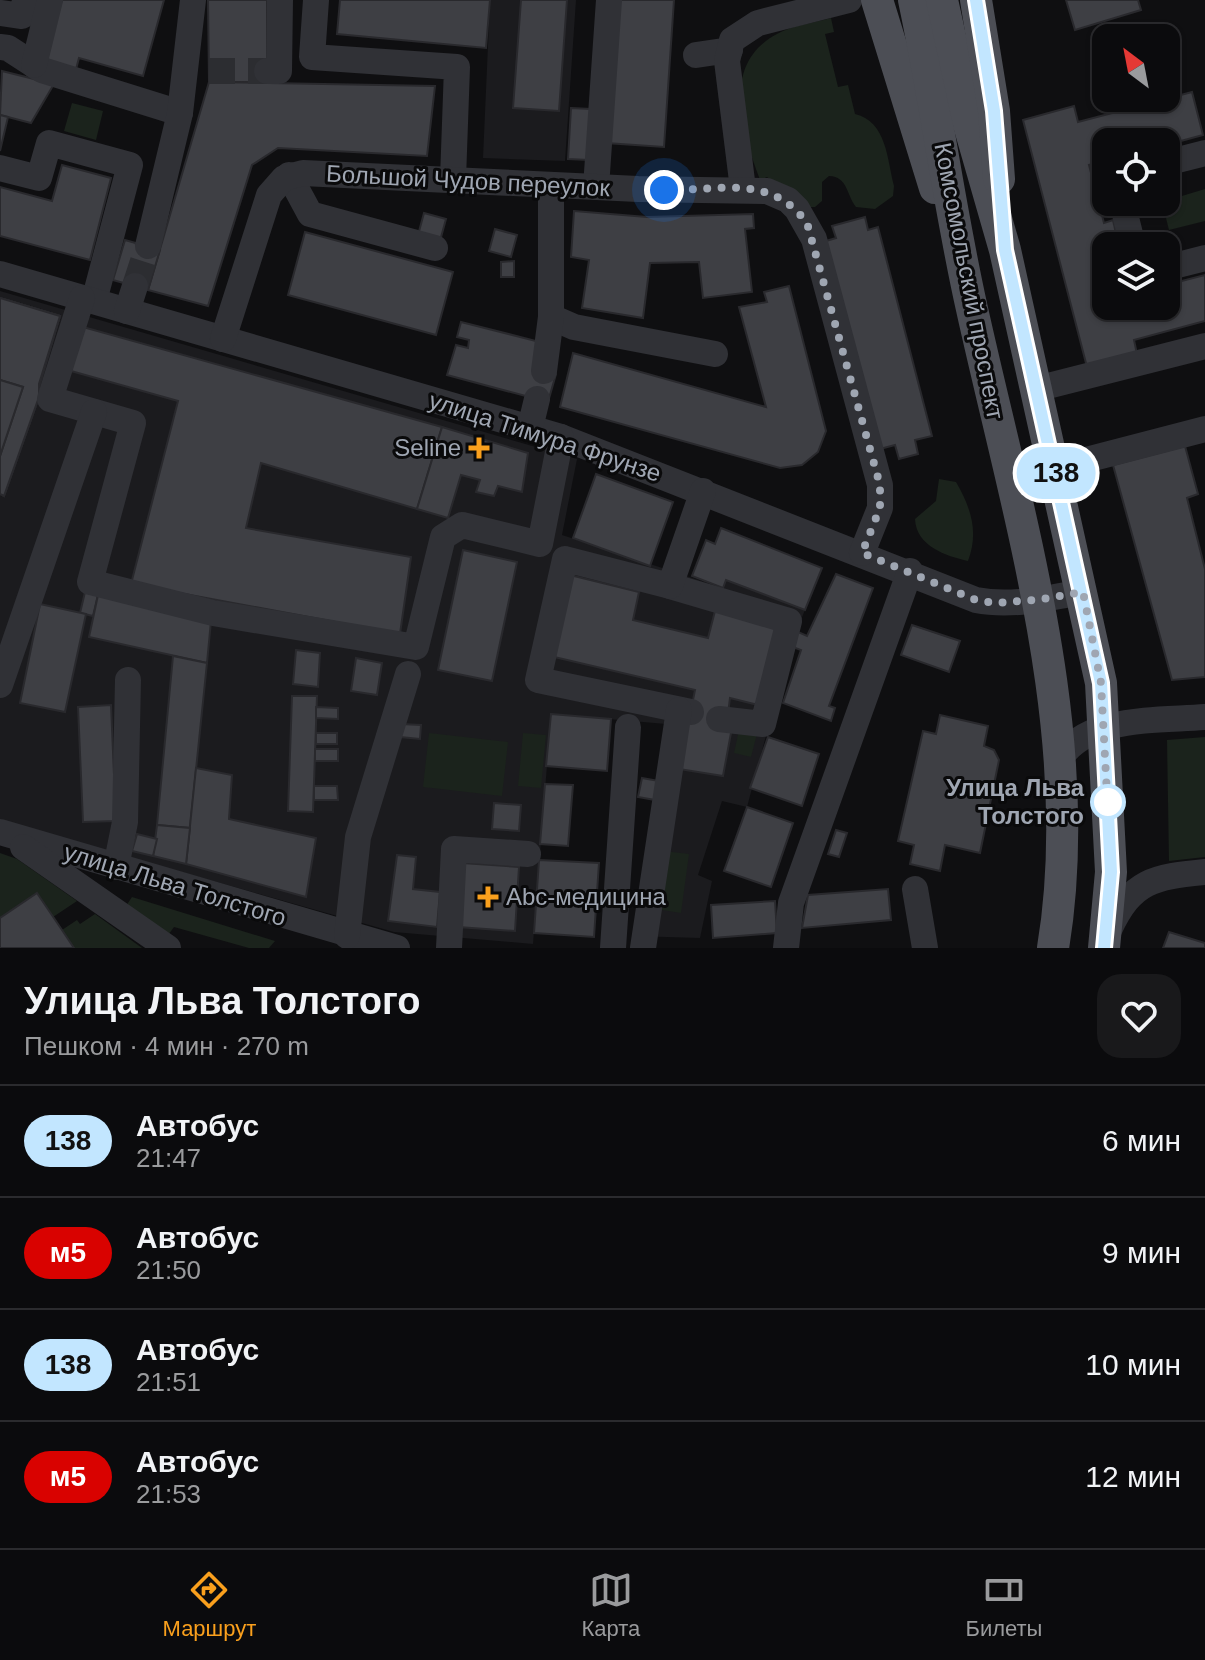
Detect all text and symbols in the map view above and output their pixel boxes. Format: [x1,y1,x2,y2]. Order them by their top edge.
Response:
north arrow [1092,24,1180,112]
map controls [1092,24,1180,320]
button: locate [1092,128,1180,216]
street label: Комсомольский проспект [929,140,1010,421]
street label: Большой Чудов переулок [325,160,611,201]
your location [644,170,684,210]
button: layers [1092,232,1180,320]
street label: улица Тимура Фрунзе [426,386,664,487]
place label: Seline [394,434,461,461]
marker: Seline [468,437,490,459]
line badge: 138 [1010,447,1102,499]
text: 138 [1033,457,1079,488]
place label: Улица Льва Толстого [946,774,1085,829]
marker: Улица Льва Толстого [1091,785,1125,819]
street label: улица Льва Толстого [61,838,289,931]
place label: Abc-медицина [506,883,666,910]
marker: Abc-медицина [477,886,499,908]
button: heart [1097,974,1181,1058]
text: Улица Льва Толстого [24,980,421,1022]
text: Пешком · 4 мин · 270 m [24,1031,309,1061]
text: Автобус [136,1109,259,1142]
text: 6 мин [1102,1124,1181,1157]
text: 138 [45,1125,91,1156]
text: 21:47 [136,1143,201,1173]
text: Автобус [136,1221,259,1254]
text: 9 мин [1102,1236,1181,1269]
text: м5 [50,1237,86,1268]
text: 21:50 [136,1255,201,1285]
text: Автобус [136,1333,259,1366]
text: 10 мин [1085,1348,1181,1381]
text: 138 [45,1349,91,1380]
text: 21:51 [136,1367,201,1397]
text: Автобус [136,1445,259,1478]
text: 12 мин [1085,1460,1181,1493]
text: м5 [50,1461,86,1492]
text: 21:53 [136,1479,201,1509]
tab: Маршрут [163,1568,256,1642]
tab: Карта [581,1568,640,1642]
tab: Билеты [965,1568,1042,1642]

